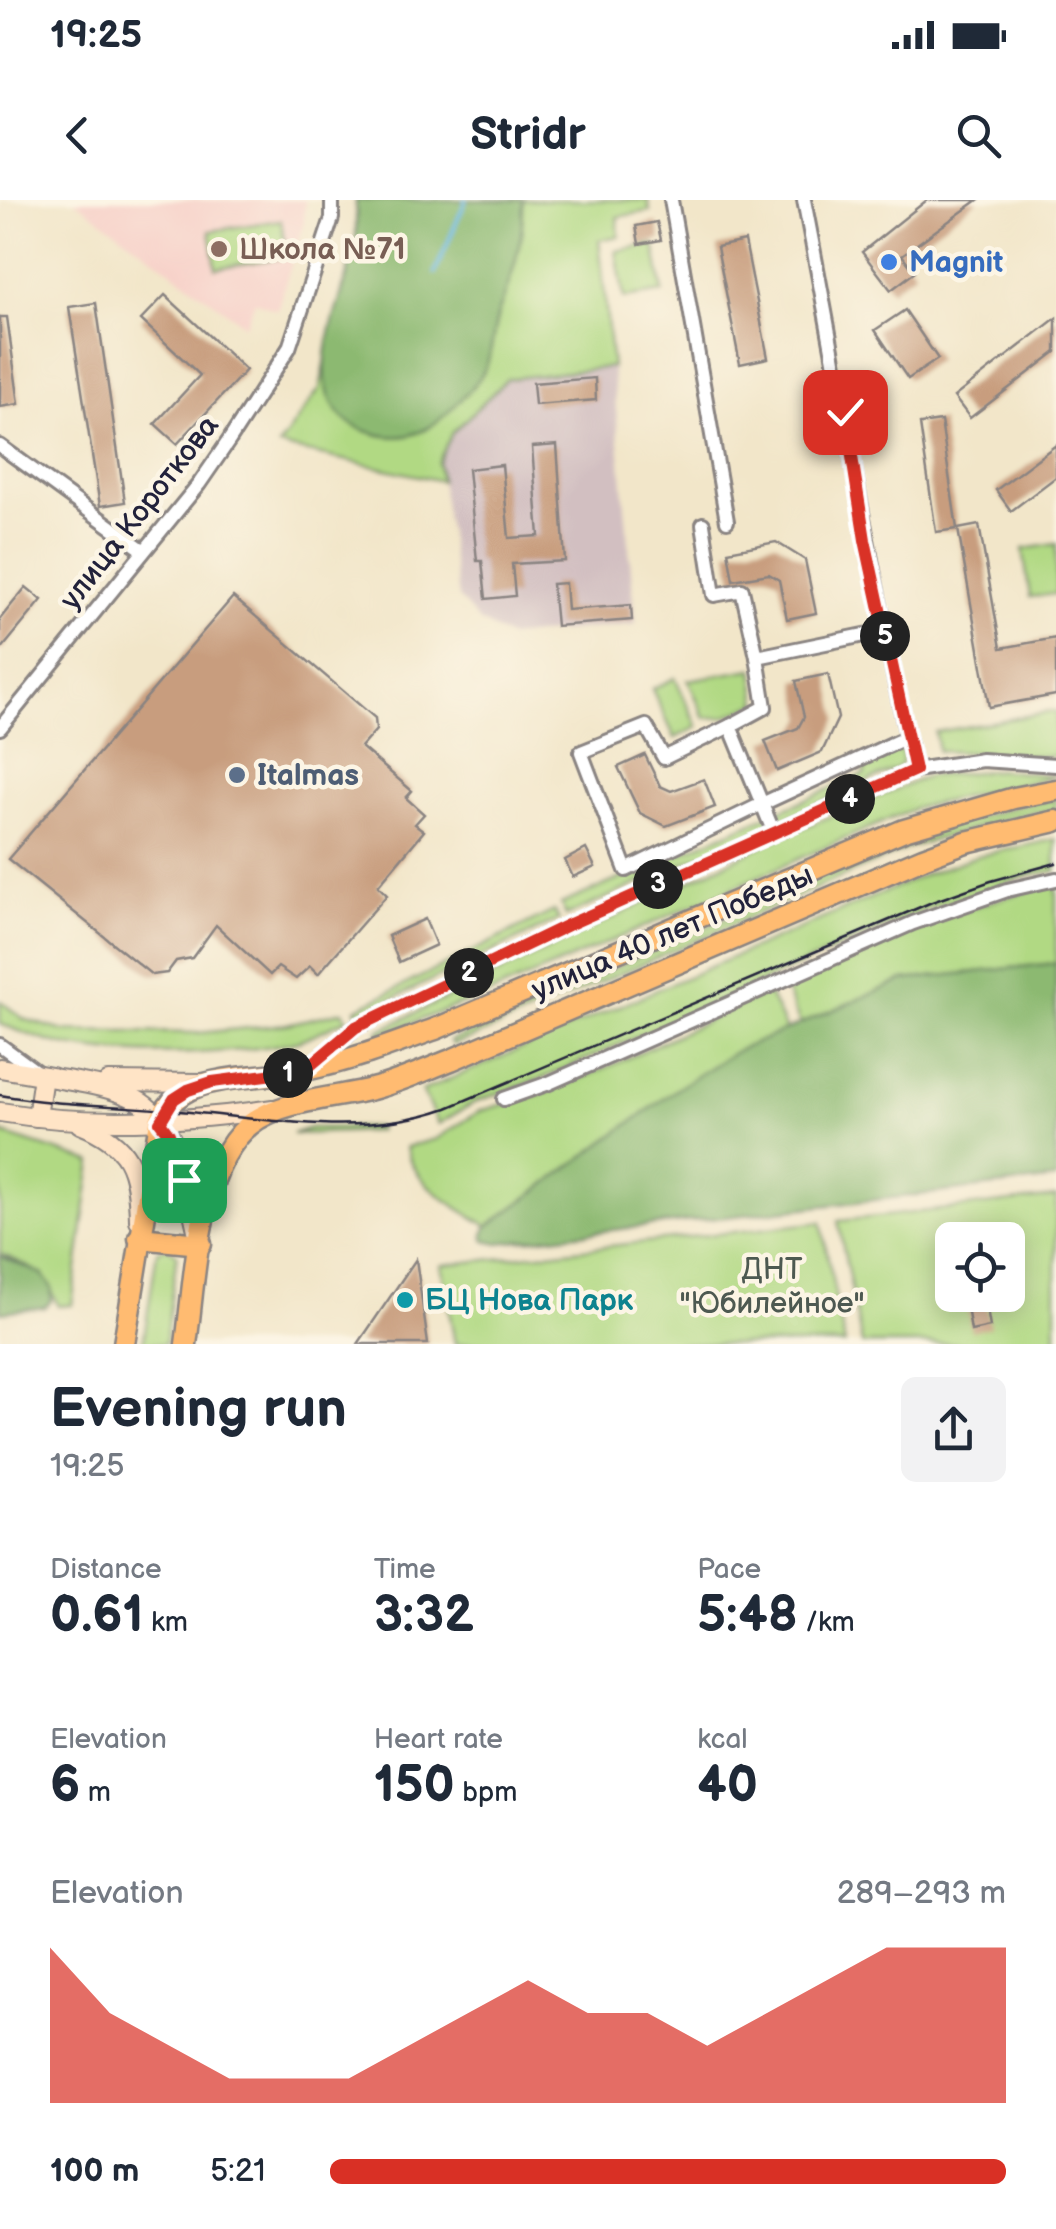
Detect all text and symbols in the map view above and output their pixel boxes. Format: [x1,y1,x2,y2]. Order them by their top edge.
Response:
text: 19:25 [50,13,142,58]
icon: back [50,108,105,163]
text: Stridr [470,108,586,163]
icon: search [951,108,1006,163]
place label: Школа №71 [239,232,406,268]
marker: Школа №71 [208,238,230,260]
place label: Magnit [909,245,1003,281]
marker: Magnit [878,251,900,273]
pin [803,370,888,455]
icon: check [818,385,873,440]
street label: улица Короткова [53,408,227,617]
pin: 5 [860,611,910,661]
text: 5 [877,619,893,652]
place label: Italmas [257,758,359,794]
marker: Italmas [226,764,248,786]
pin: 4 [825,774,875,824]
text: 4 [842,782,858,815]
street label: улица 40 лет Победы [526,857,818,1008]
pin: 3 [633,859,683,909]
text: 3 [650,867,666,900]
pin: 2 [444,948,494,998]
text: 2 [461,956,477,989]
pin: 1 [263,1048,313,1098]
text: 1 [282,1056,294,1089]
pin [142,1138,227,1223]
icon: arrive [157,1153,212,1208]
map controls [935,1222,1025,1312]
button: locate [935,1222,1025,1312]
park label: ДНТ "Юбилейное" [679,1252,865,1322]
place label: БЦ Нова Парк [425,1283,634,1319]
marker: БЦ Нова Парк [394,1289,416,1311]
text: Evening run [50,1376,347,1443]
button: share [901,1377,1006,1482]
text: 19:25 [50,1447,125,1486]
text: Distance [50,1553,162,1586]
text: Time [374,1553,436,1586]
text: Pace [697,1553,761,1586]
text: 0.61 [50,1586,144,1646]
text: 3:32 [374,1586,474,1646]
text: 5:48 [697,1586,798,1646]
text: km [144,1606,188,1639]
text: /km [798,1606,855,1639]
text: Elevation [50,1723,167,1756]
text: Heart rate [374,1723,503,1756]
text: kcal [697,1723,748,1756]
text: 6 [50,1756,80,1816]
text: 150 [374,1756,455,1816]
text: 40 [697,1756,758,1816]
text: m [80,1776,111,1809]
text: bpm [455,1776,517,1809]
text: Elevation [50,1874,183,1913]
text: 289–293 m [837,1874,1006,1913]
text: 100 m [50,2152,139,2191]
text: 5:21 [210,2152,266,2191]

